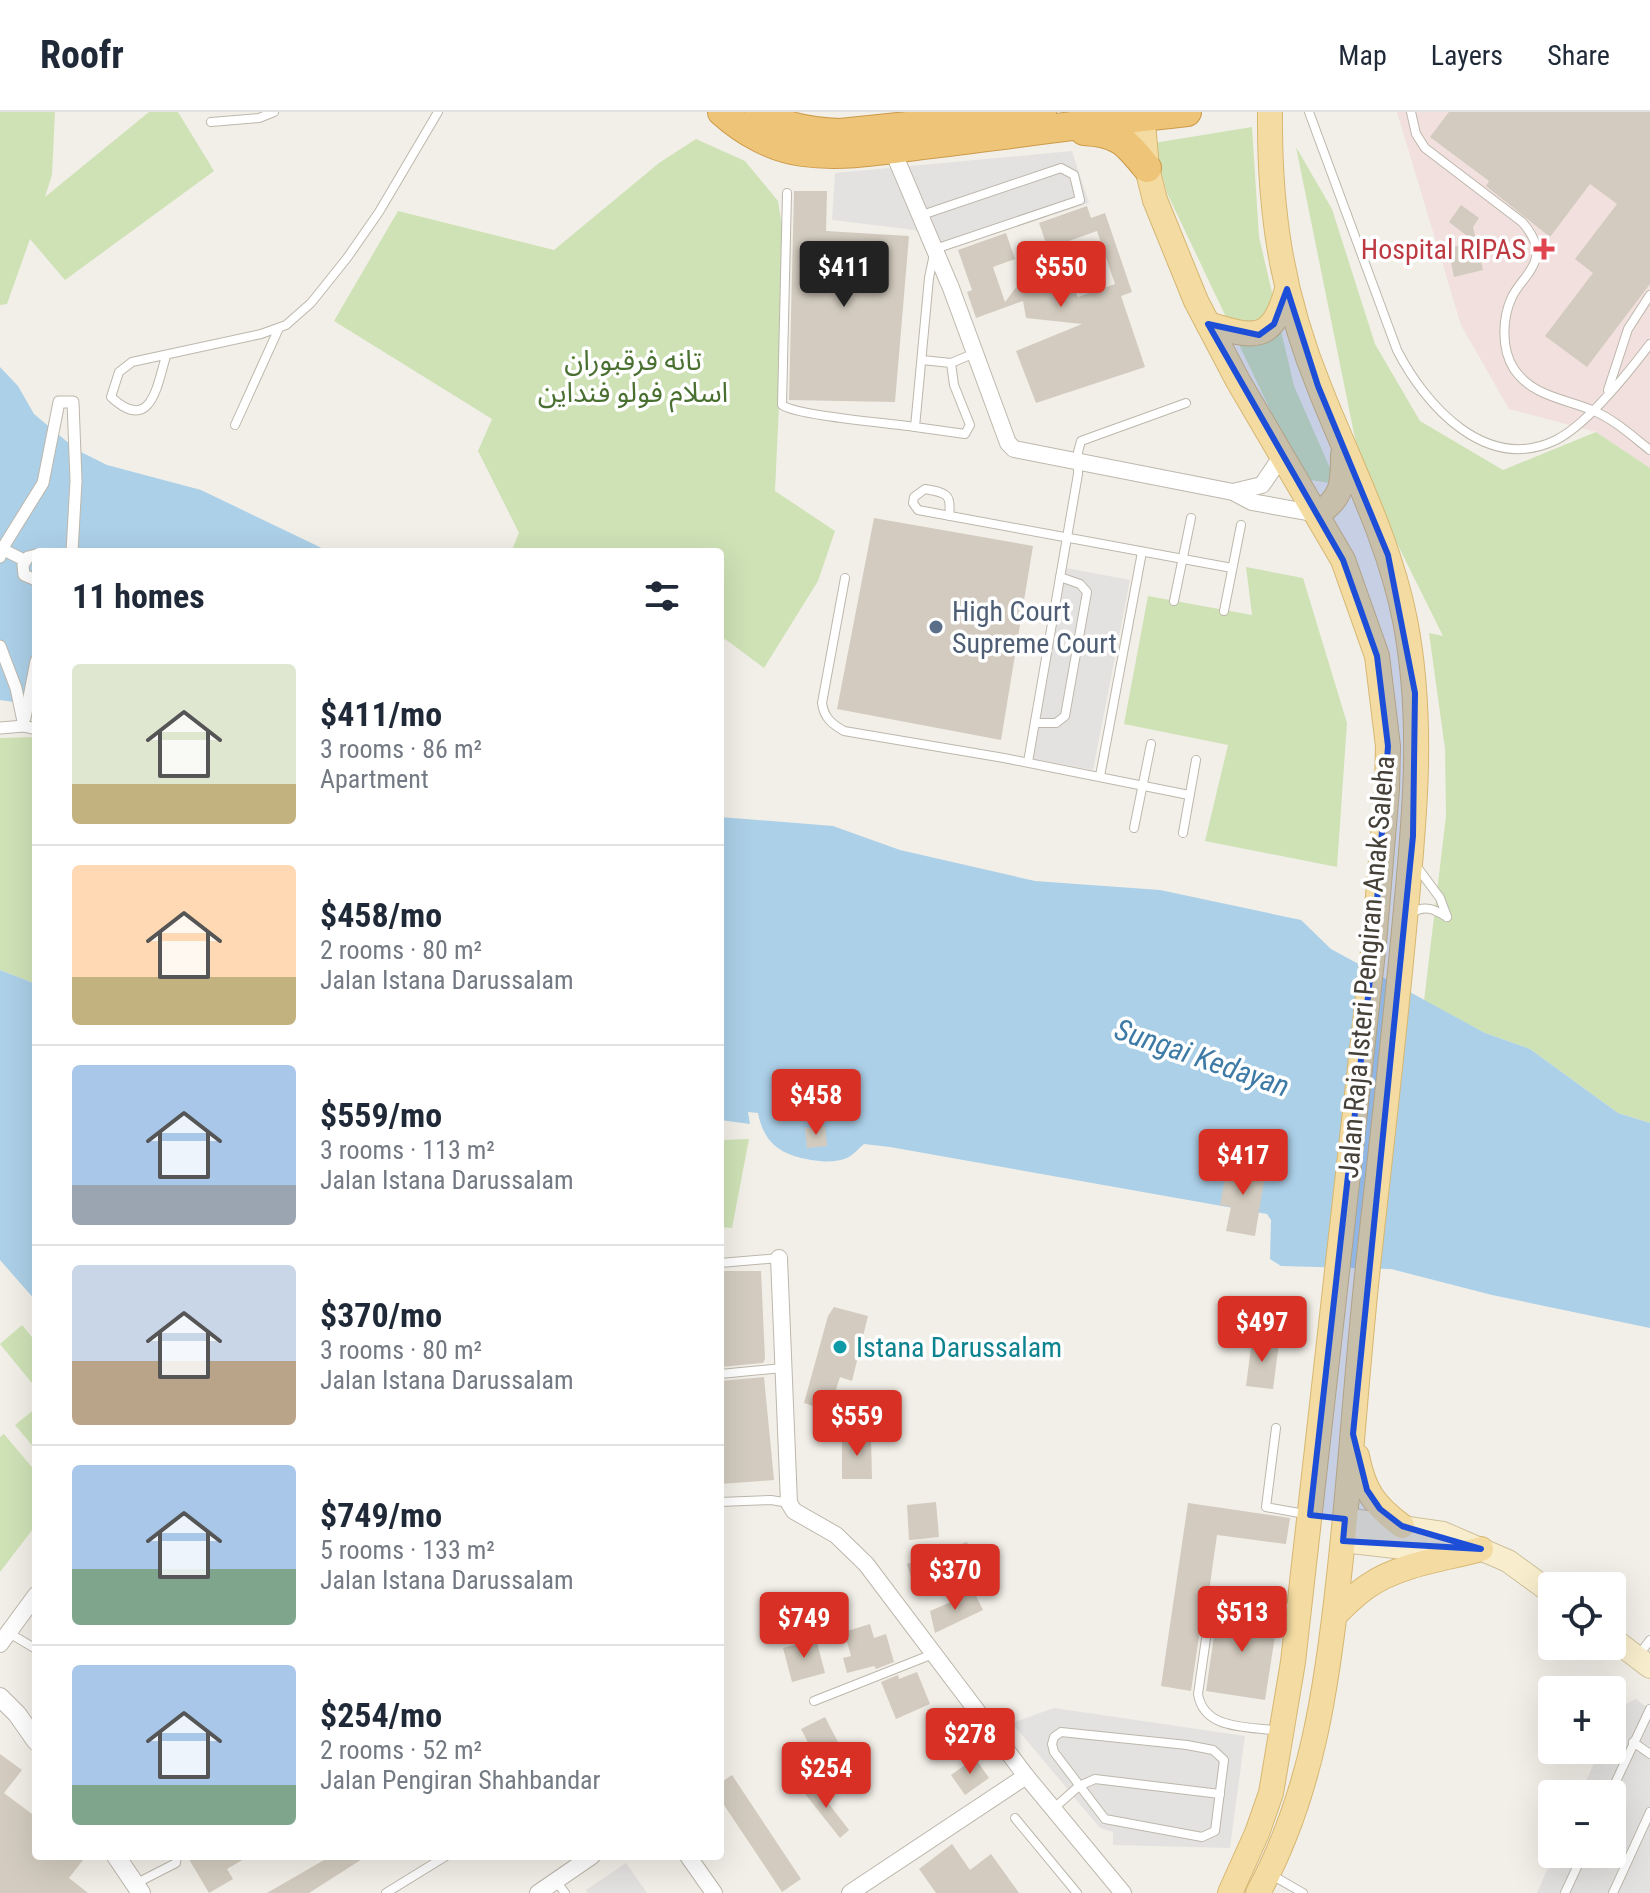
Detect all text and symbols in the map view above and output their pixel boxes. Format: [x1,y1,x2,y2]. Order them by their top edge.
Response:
text: Roofr [40,33,124,77]
text: Map [1338,39,1387,72]
text: Layers [1431,39,1503,72]
text: Share [1547,39,1610,72]
place label: Hospital RIPAS [1361,233,1526,266]
marker: Hospital RIPAS [1533,238,1555,260]
pin: $411 [797,241,891,309]
pin: $550 [1014,241,1108,309]
text: $411 [818,252,870,282]
text: $550 [1035,252,1087,282]
park label: تانه فرقبوران اسلام فولو فنداين [538,344,728,413]
icon: filters [640,574,684,618]
text: 11 homes [72,576,205,616]
place label: High Court Supreme Court [952,595,1117,660]
marker: High Court Supreme Court [927,618,945,636]
text: $411/mo [320,694,442,734]
icon: home [136,696,232,792]
text: 3 rooms · 86 m² [320,734,482,764]
street label: Jalan Raja Isteri Pengiran Anak Saleha [1332,754,1401,1180]
text: Apartment [320,764,429,794]
text: $458/mo [320,895,442,935]
icon: home [136,897,232,993]
text: 2 rooms · 80 m² [320,935,482,965]
text: Jalan Istana Darussalam [320,965,573,995]
water label: Sungai Kedayan [1110,1011,1294,1104]
pin: $458 [769,1069,863,1137]
text: $458 [790,1080,842,1110]
text: $559/mo [320,1095,442,1135]
icon: home [136,1097,232,1193]
pin: $417 [1196,1129,1290,1197]
text: 3 rooms · 113 m² [320,1135,495,1165]
text: $417 [1217,1140,1269,1170]
text: Jalan Istana Darussalam [320,1165,573,1195]
text: $370/mo [320,1295,442,1335]
pin: $497 [1215,1296,1309,1364]
icon: home [136,1297,232,1393]
text: $497 [1236,1307,1288,1337]
place label: Istana Darussalam [856,1331,1062,1364]
text: 3 rooms · 80 m² [320,1335,482,1365]
marker: Istana Darussalam [831,1338,849,1356]
text: Jalan Istana Darussalam [320,1365,573,1395]
pin: $559 [810,1390,904,1458]
text: $559 [831,1401,883,1431]
text: $749/mo [320,1495,442,1535]
icon: home [136,1497,232,1593]
text: 5 rooms · 133 m² [320,1535,495,1565]
pin: $370 [908,1544,1002,1612]
text: $370 [929,1555,981,1585]
text: Jalan Istana Darussalam [320,1565,573,1595]
map controls [1538,1572,1626,1868]
button: locate [1538,1572,1626,1660]
pin: $513 [1195,1586,1289,1654]
pin: $749 [757,1592,851,1660]
text: $513 [1216,1597,1268,1627]
text: $749 [778,1603,830,1633]
button: + [1538,1676,1626,1764]
text: $254/mo [320,1695,442,1735]
icon: home [136,1697,232,1793]
pin: $278 [923,1708,1017,1776]
text: $278 [944,1719,996,1749]
text: 2 rooms · 52 m² [320,1735,482,1765]
pin: $254 [779,1742,873,1810]
text: $254 [800,1753,852,1783]
text: Jalan Pengiran Shahbandar [320,1765,600,1795]
button: − [1538,1780,1626,1868]

